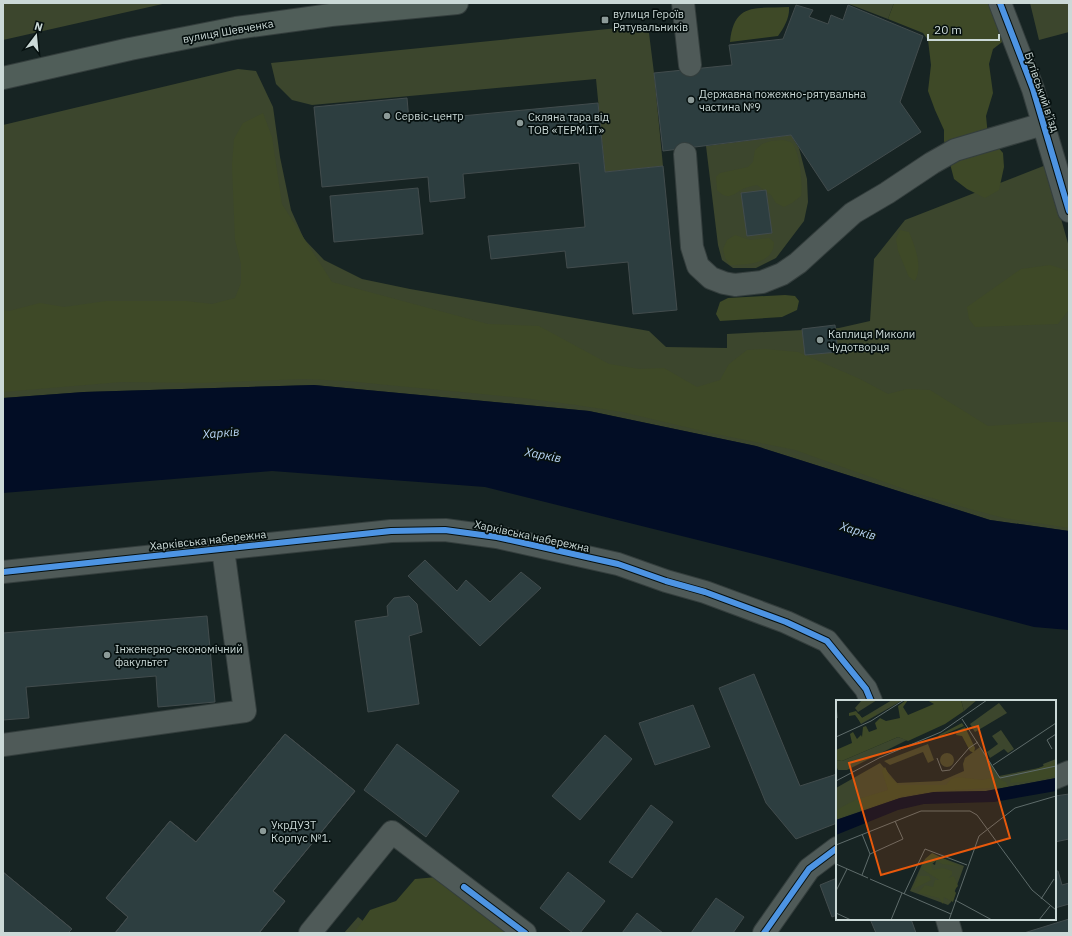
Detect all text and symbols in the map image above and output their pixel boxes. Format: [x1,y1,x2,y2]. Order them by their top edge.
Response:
place label: вулиця Героїв Рятувальників [613,7,688,34]
marker: вулиця Героїв Рятувальників [600,15,610,25]
north arrow [16,16,56,56]
street label: вулиця Шевченка [181,16,275,46]
scale bar [928,16,999,42]
text: N [33,19,45,34]
text: 20 m [934,22,962,37]
street label: Бутівський в’їзд [1022,50,1062,134]
place label: Державна пожежно-рятувальна частина №9 [699,87,866,114]
marker: Державна пожежно-рятувальна частина №9 [686,95,696,105]
place label: Сервіс-центр [395,109,464,123]
place label: Скляна тара від ТОВ «ТЕРМ.ІТ» [528,110,610,137]
marker: Сервіс-центр [382,111,392,121]
marker: Скляна тара від ТОВ «ТЕРМ.ІТ» [515,118,525,128]
place label: Каплиця Миколи Чудотворця [828,327,915,354]
marker: Каплиця Миколи Чудотворця [815,335,825,345]
water label: Харків [201,423,240,442]
water label: Харків [523,443,563,465]
street label: Харківська набережна [473,517,591,555]
water label: Харків [837,518,878,543]
street label: Харківська набережна [149,527,267,553]
place label: Інженерно-економічний факультет [115,642,243,669]
marker: Інженерно-економічний факультет [102,650,112,660]
inset map [836,700,1056,920]
place label: УкрДУЗТ Корпус №1. [271,818,331,845]
marker: УкрДУЗТ Корпус №1. [258,826,268,836]

